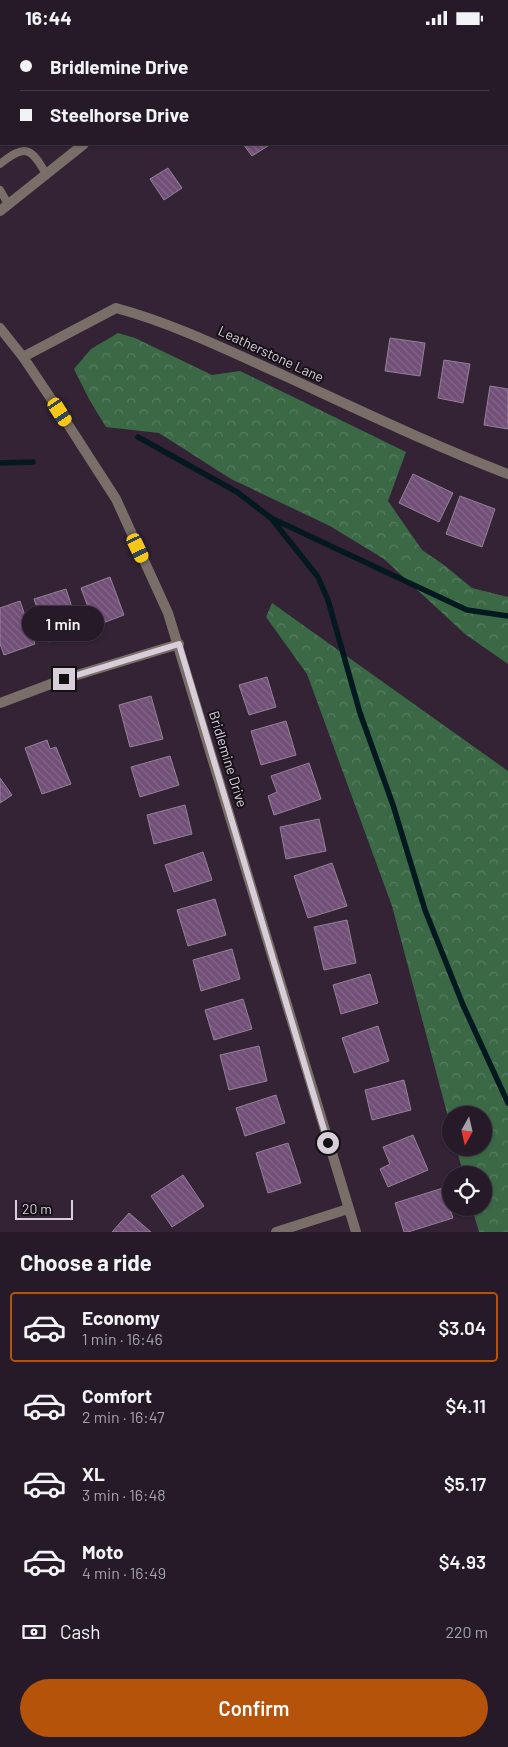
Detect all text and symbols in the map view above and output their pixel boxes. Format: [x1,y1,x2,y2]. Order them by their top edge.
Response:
text: 16:44 [25,6,72,29]
text: Bridlemine Drive [50,55,188,78]
text: Steelhorse Drive [50,103,189,126]
street label: Leatherstone Lane [216,322,327,385]
car [45,395,74,429]
car [124,531,151,565]
callout: 1 min [23,607,105,641]
text: 1 min [46,614,80,633]
route end [53,668,75,690]
street label: Bridlemine Drive [206,709,251,809]
north arrow [442,1106,492,1156]
map controls [442,1106,492,1216]
route start [317,1132,339,1154]
button: locate [442,1166,492,1216]
scale bar [15,1197,72,1220]
text: 20 m [22,1200,52,1217]
text: Choose a ride [20,1249,152,1275]
icon: car [22,1305,67,1350]
text: Economy [82,1306,160,1329]
text: $3.04 [439,1316,486,1339]
text: 1 min · 16:46 [82,1329,163,1348]
icon: car [22,1383,67,1428]
text: Comfort [82,1384,152,1407]
text: $4.11 [445,1394,486,1417]
text: 2 min · 16:47 [82,1407,165,1426]
icon: car [22,1461,67,1506]
text: XL [82,1462,105,1485]
text: $5.17 [444,1472,486,1495]
text: 3 min · 16:48 [82,1485,166,1504]
icon: car [22,1539,67,1584]
text: Moto [82,1540,124,1563]
text: $4.93 [439,1550,486,1573]
text: 4 min · 16:49 [82,1563,166,1582]
icon: cash [20,1618,48,1646]
text: Cash [60,1620,101,1643]
text: 220 m [445,1622,488,1641]
button: Confirm [20,1679,488,1737]

